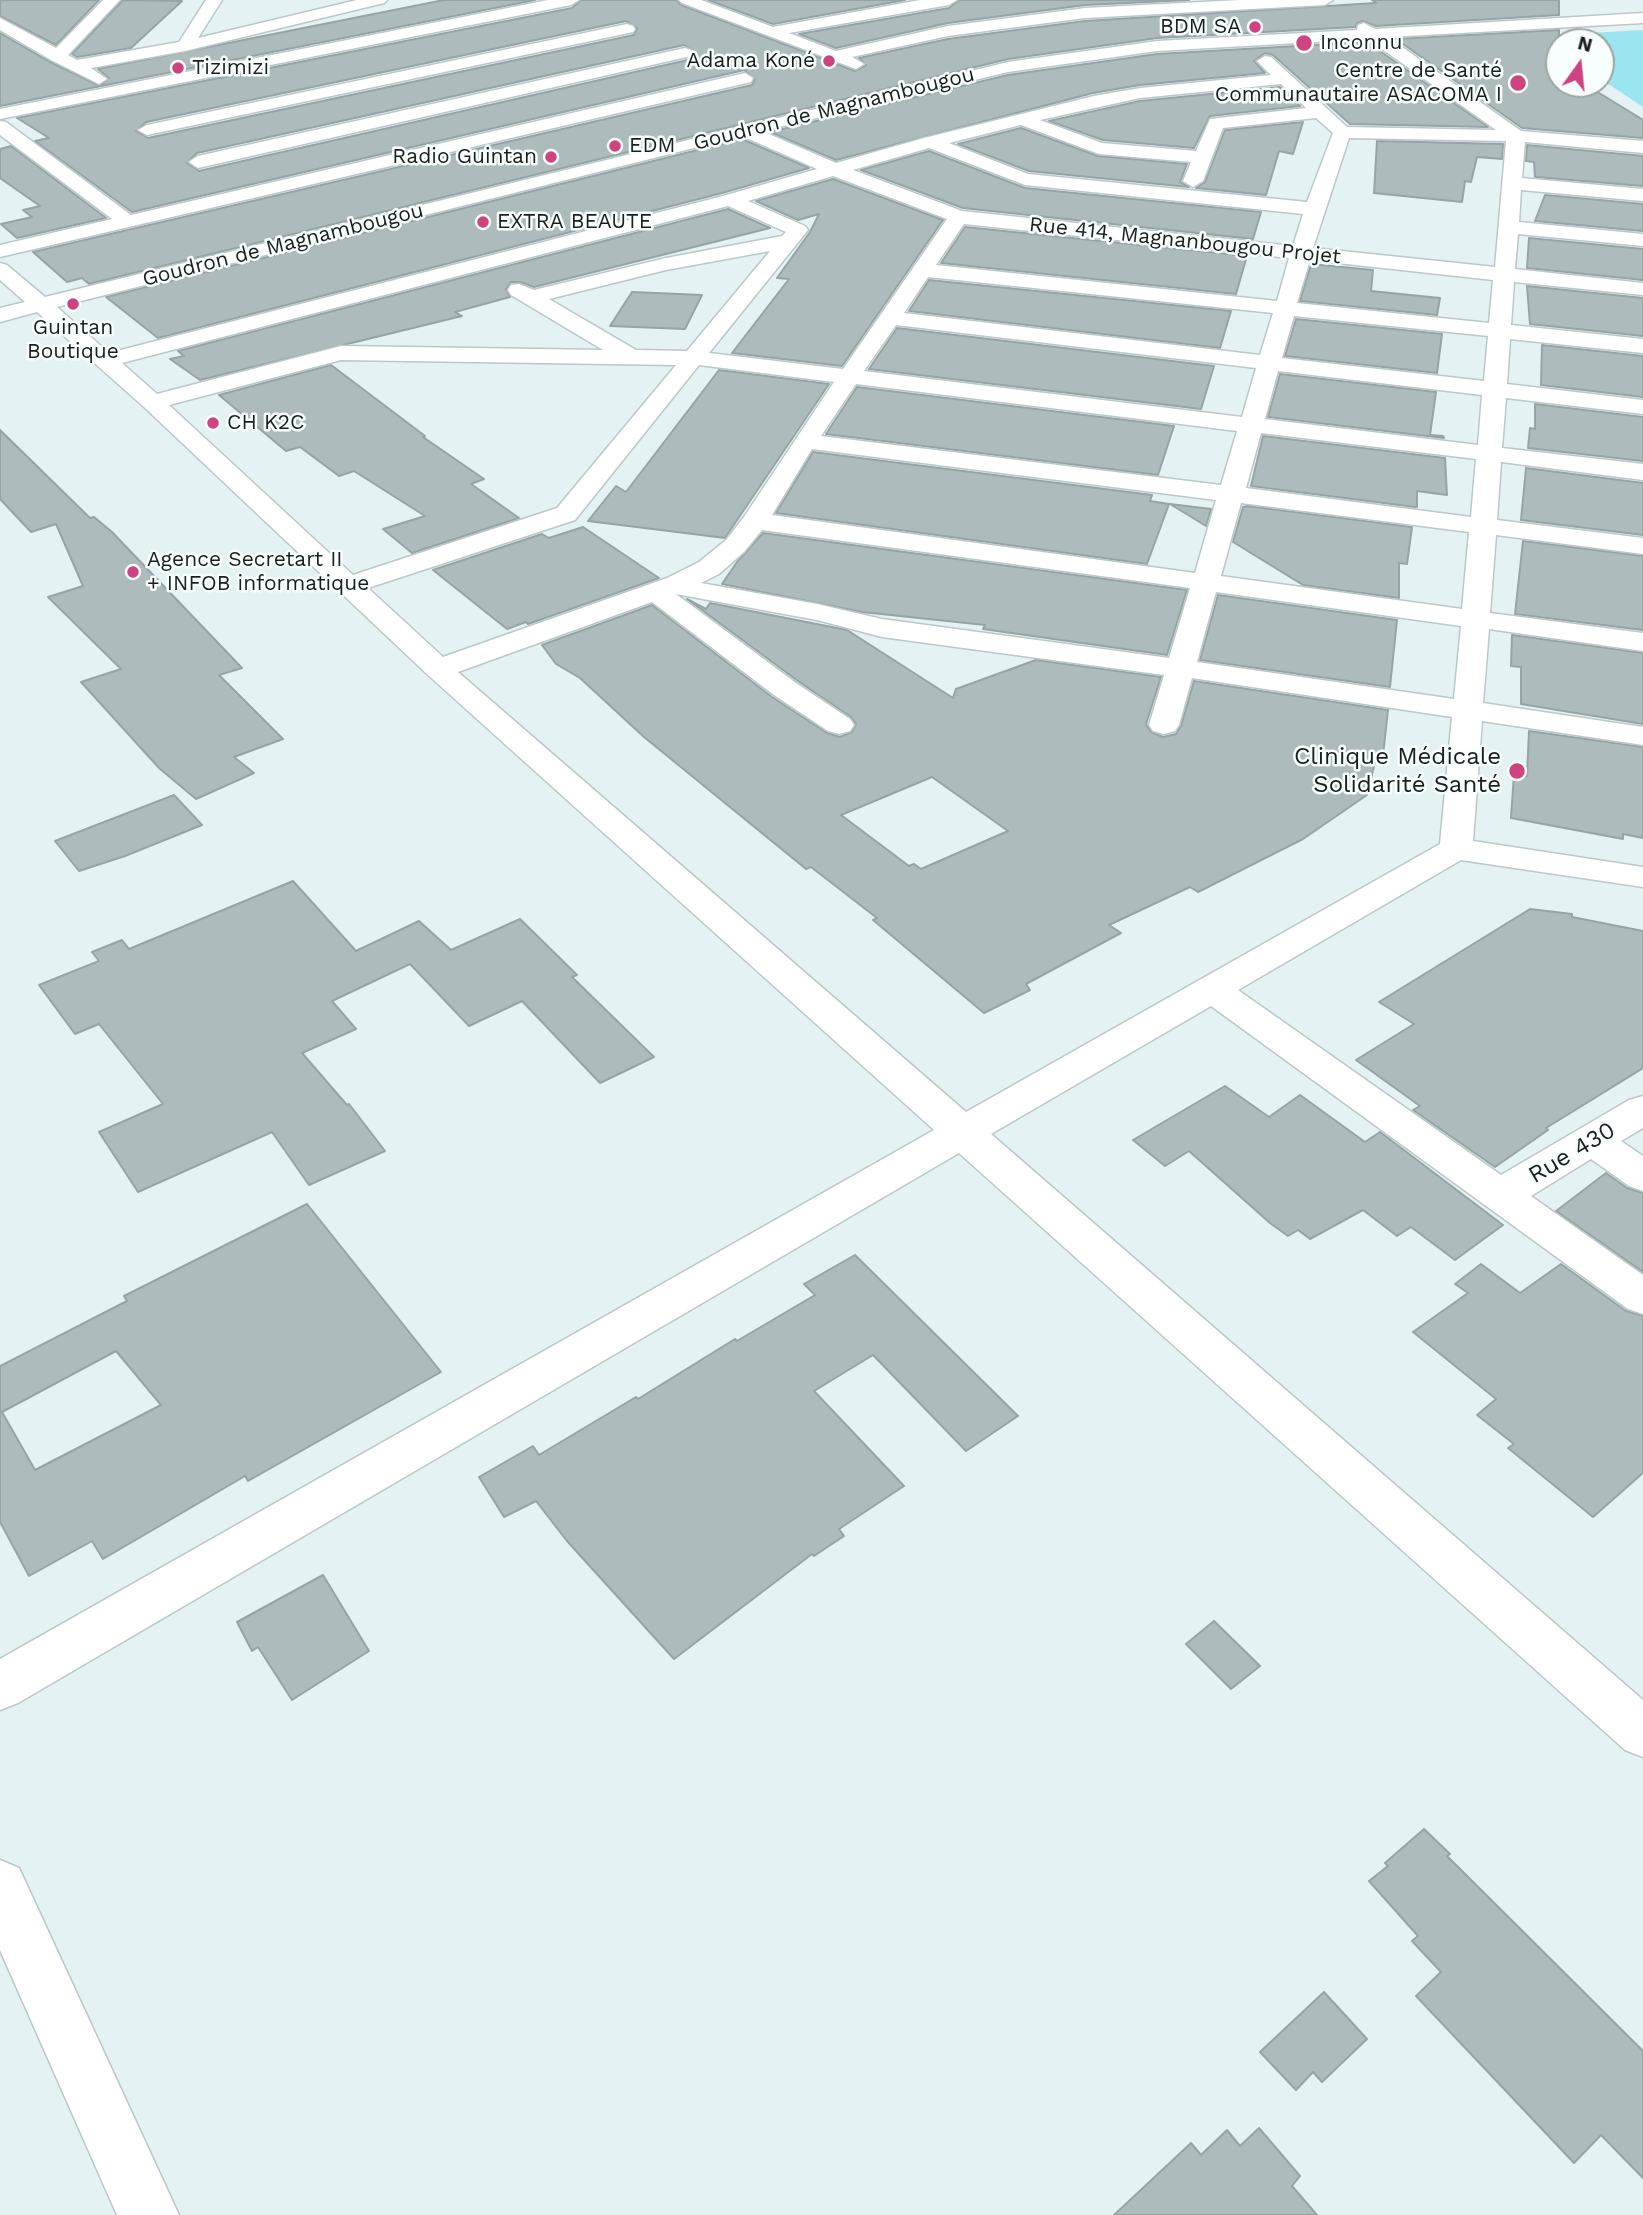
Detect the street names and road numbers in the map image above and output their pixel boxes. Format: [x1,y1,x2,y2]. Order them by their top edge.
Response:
street label: Goudron de Magnambougou [691,62,977,156]
street label: Goudron de Magnambougou [140,198,426,292]
street label: Rue 414, Magnanbougou Projet [1028,212,1342,270]
street label: Rue 430 [1523,1116,1621,1190]

